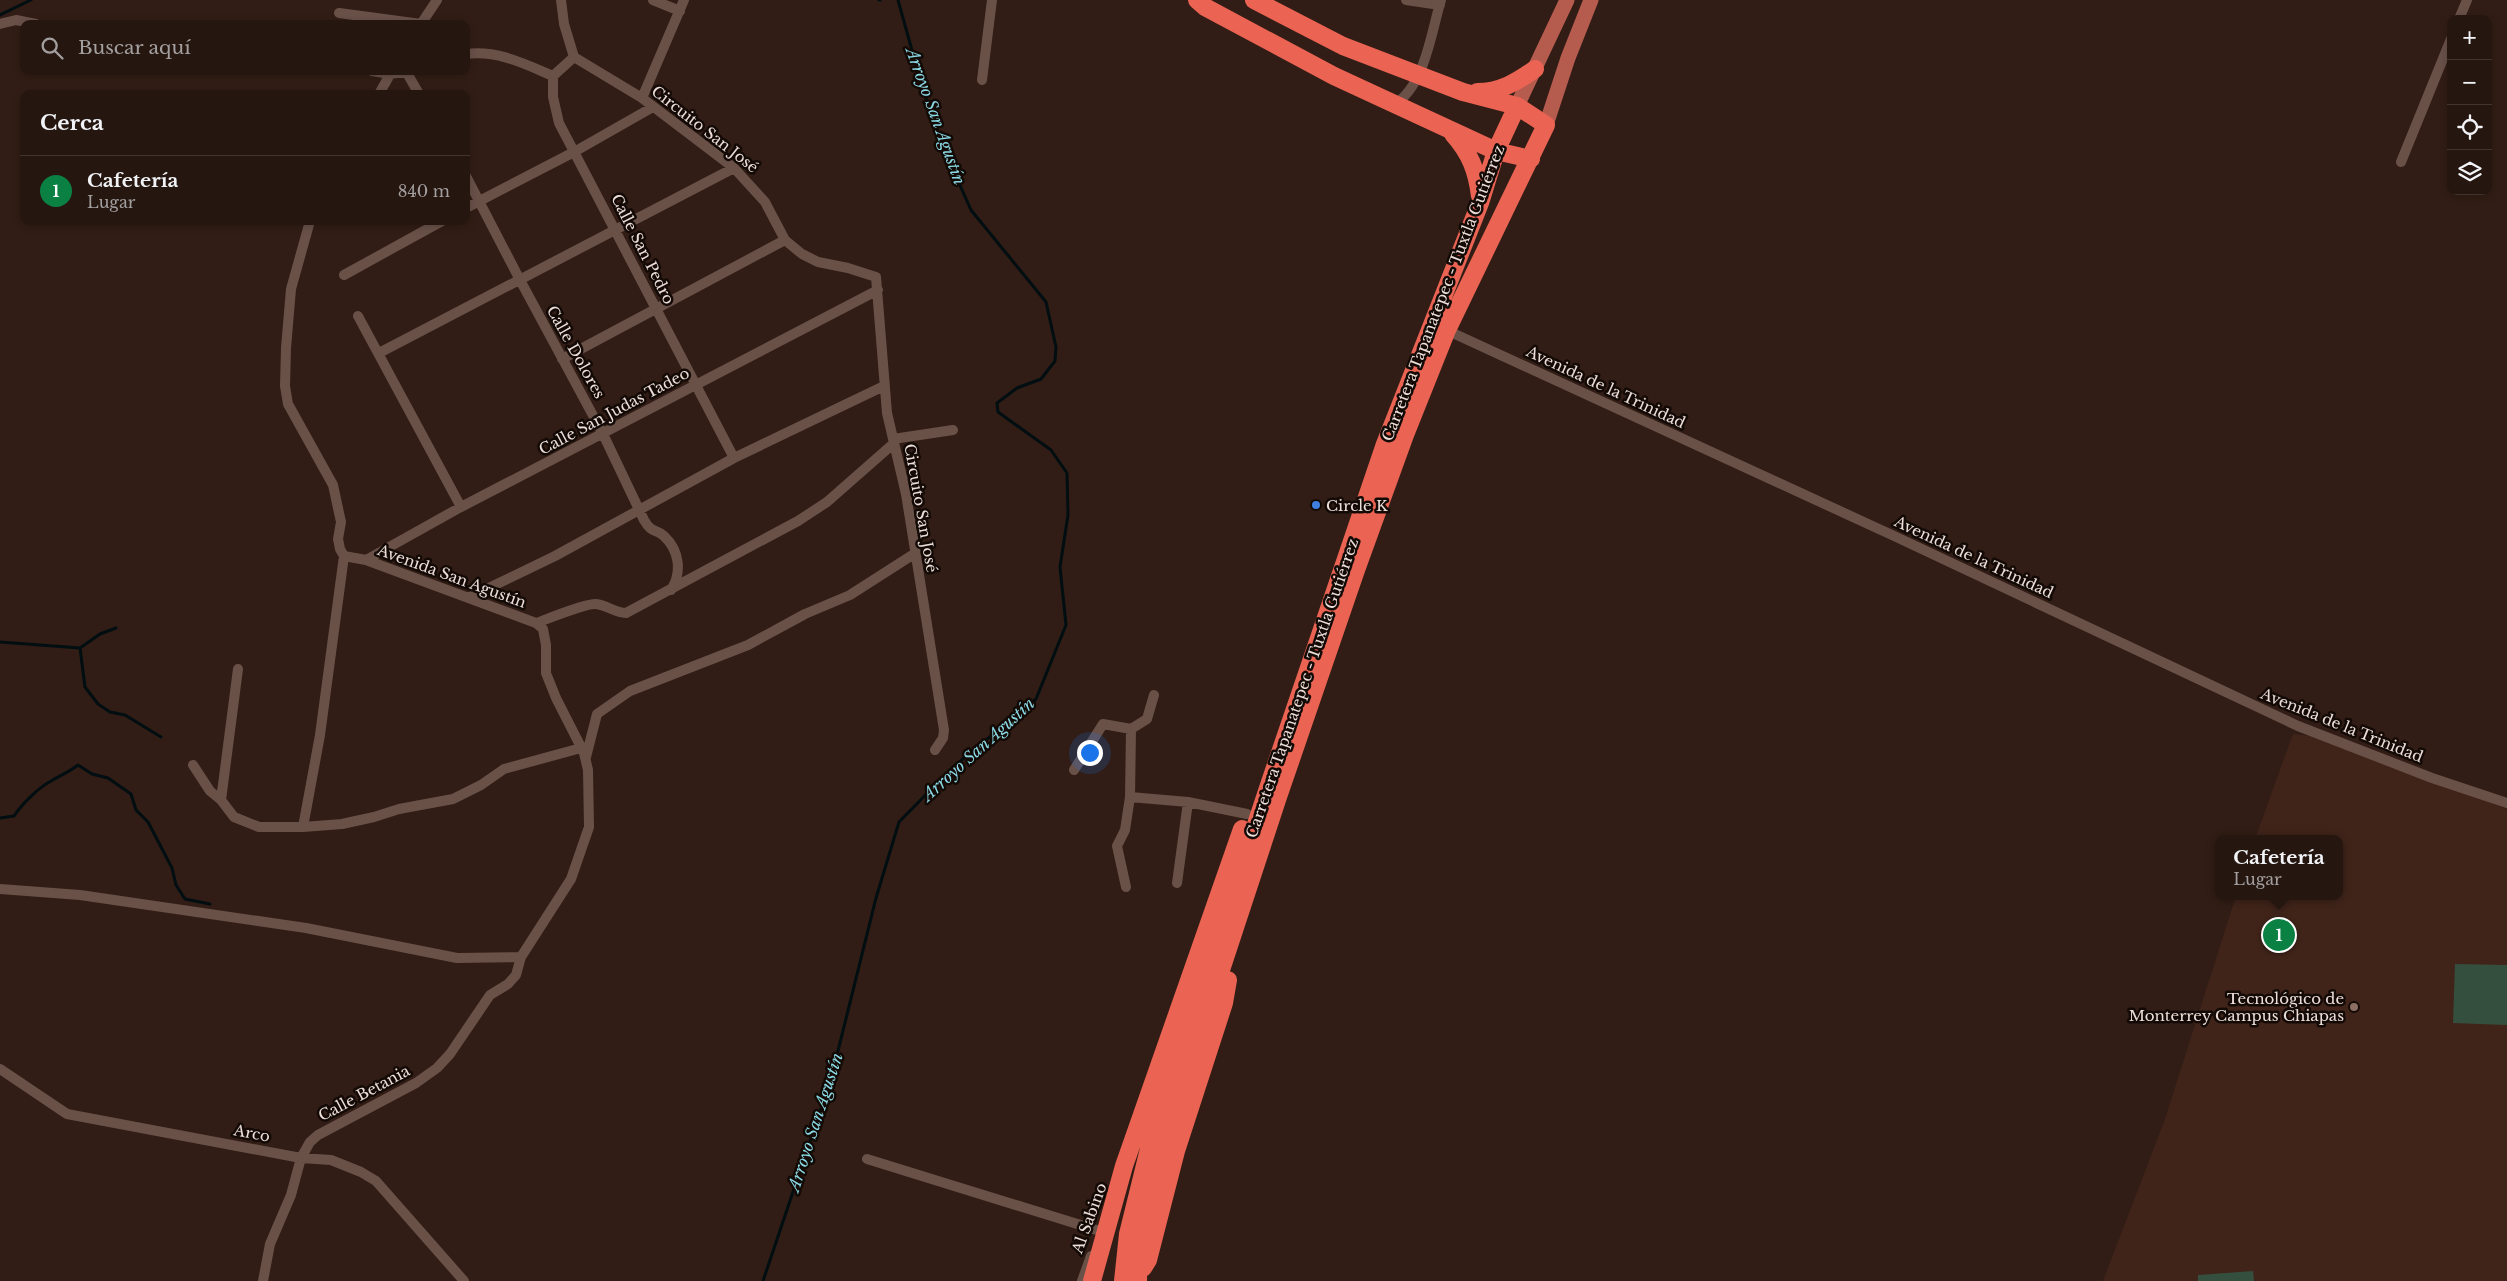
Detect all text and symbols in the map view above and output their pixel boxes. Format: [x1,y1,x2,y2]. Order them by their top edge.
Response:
map controls [2447,15,2492,195]
button: + [2447,15,2492,60]
search box [20,20,470,75]
icon: search [38,34,66,62]
text: Buscar aquí [78,36,191,59]
water label: Arroyo San Agustín [901,43,970,187]
button: − [2447,60,2492,105]
street label: Circuito San José [648,81,762,177]
button: locate [2447,105,2492,150]
text: Cerca [40,110,104,136]
street label: Carretera Tapanatepec - Tuxtla Gutiérrez [1378,142,1508,444]
button: layers [2447,150,2492,195]
text: Cafetería [87,169,178,192]
text: 1 [53,181,59,201]
text: 840 m [398,181,450,201]
street label: Calle San Pedro [607,191,679,307]
text: Lugar [87,192,135,212]
street label: Calle Dolores [543,302,609,402]
street label: Avenida de la Trinidad [1523,341,1689,432]
street label: Calle San Judas Tadeo [536,363,693,459]
street label: Circuito San José [900,442,942,574]
place label: Circle K [1326,496,1388,515]
marker: Circle K [1310,499,1322,511]
street label: Avenida de la Trinidad [1891,511,2057,602]
street label: Carretera Tapanatepec - Tuxtla Gutiérrez [1242,536,1362,840]
street label: Avenida San Agustín [374,540,529,612]
street label: Avenida de la Trinidad [2257,683,2426,766]
water label: Arroyo San Agustín [916,693,1038,806]
your location [1077,740,1103,766]
popup [2215,835,2343,900]
text: Cafetería [2233,846,2325,869]
text: Lugar [2233,869,2282,889]
pin: 1 [2263,916,2295,954]
place label: Tecnológico de Monterrey Campus Chiapas [2129,989,2344,1025]
marker: Tecnológico de Monterrey Campus Chiapas [2348,1001,2360,1013]
water label: Arroyo San Agustín [783,1050,847,1196]
street label: Calle Betania [315,1061,414,1125]
street label: Arco [231,1120,272,1146]
street label: Al Sabino [1067,1180,1111,1257]

